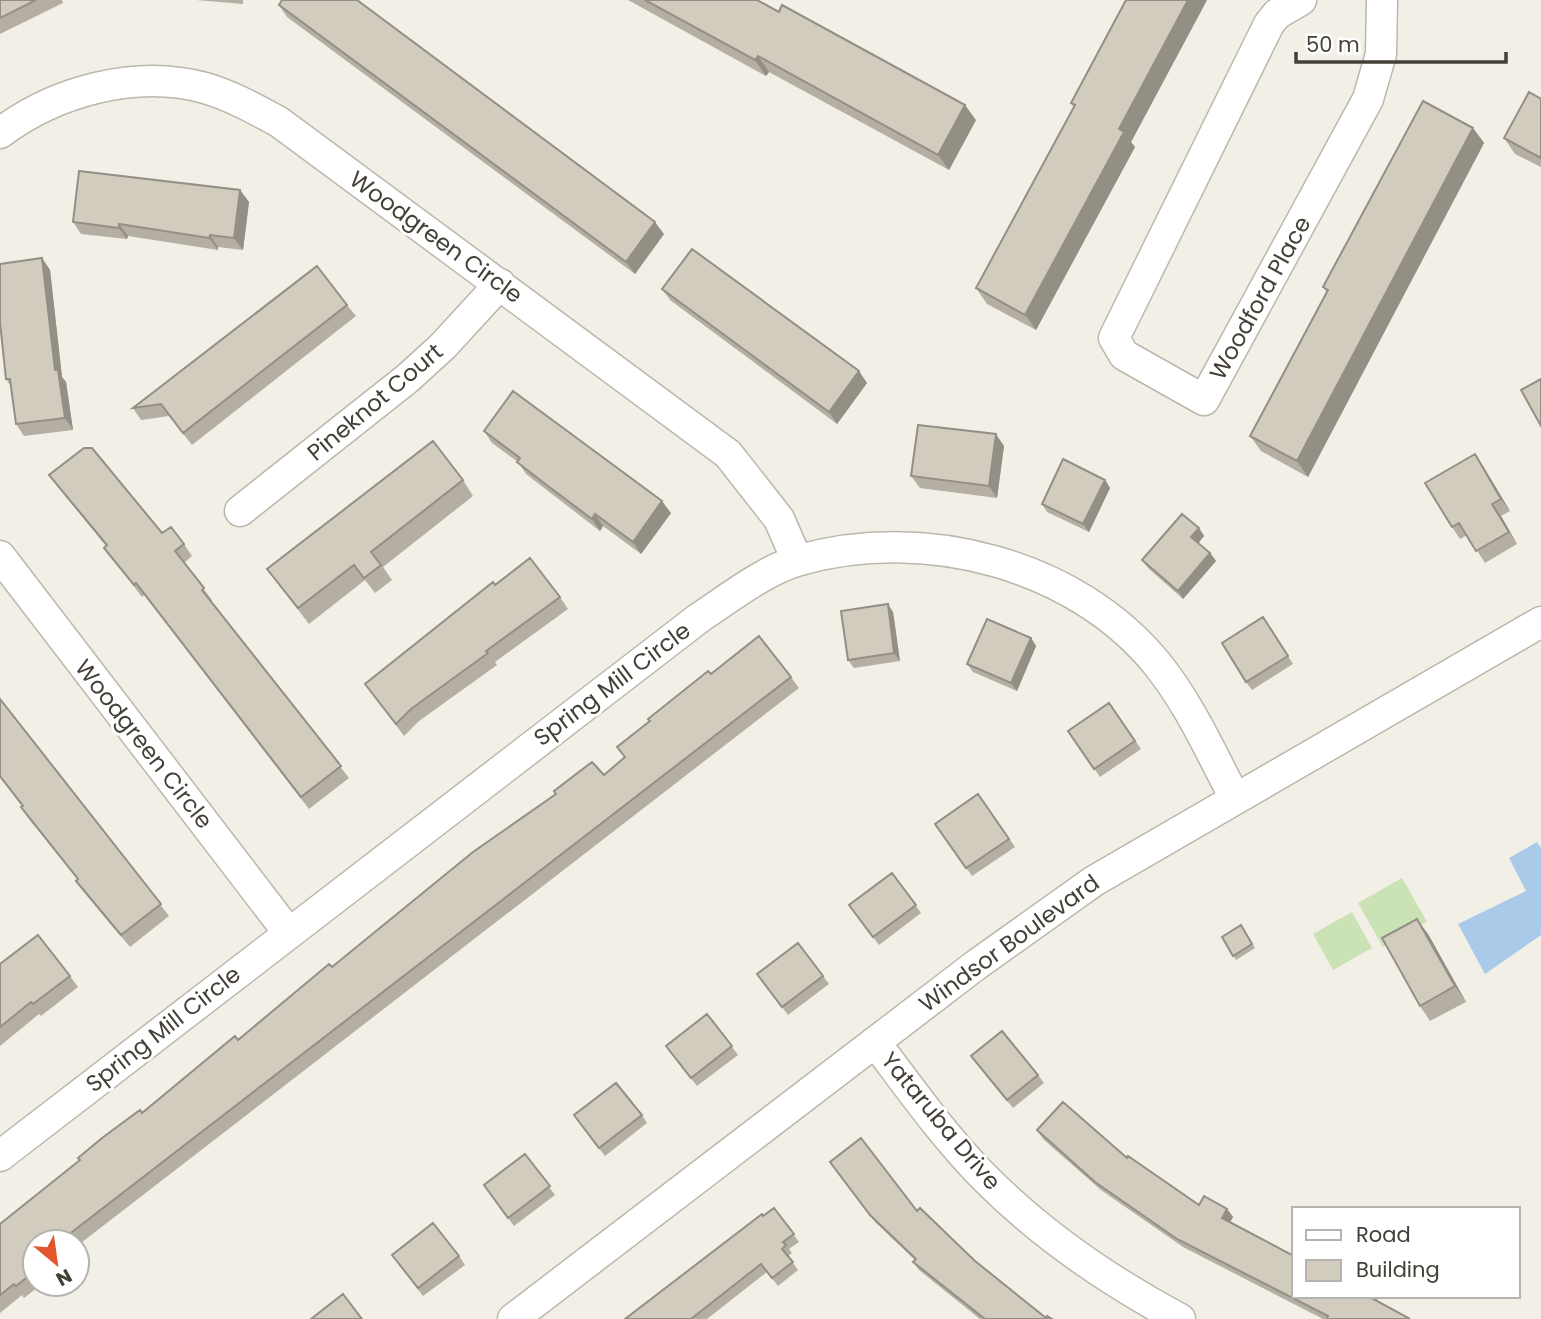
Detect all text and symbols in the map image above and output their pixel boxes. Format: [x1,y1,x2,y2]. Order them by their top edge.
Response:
scale bar [1296,21,1506,65]
text: 50 m [1306,30,1360,59]
street label: Woodgreen Circle [343,163,529,311]
street label: Woodford Place [1202,210,1318,386]
street label: Pineknot Court [300,336,450,468]
street label: Spring Mill Circle [527,615,697,753]
street label: Woodgreen Circle [68,653,220,835]
street label: Windsor Boulevard [912,867,1106,1019]
street label: Spring Mill Circle [79,958,247,1100]
street label: Yataruba Drive [874,1045,1008,1197]
legend [1292,1207,1520,1298]
text: Road [1356,1220,1411,1249]
north arrow [21,1228,91,1298]
text: Building [1356,1255,1440,1284]
text: N [51,1262,77,1293]

